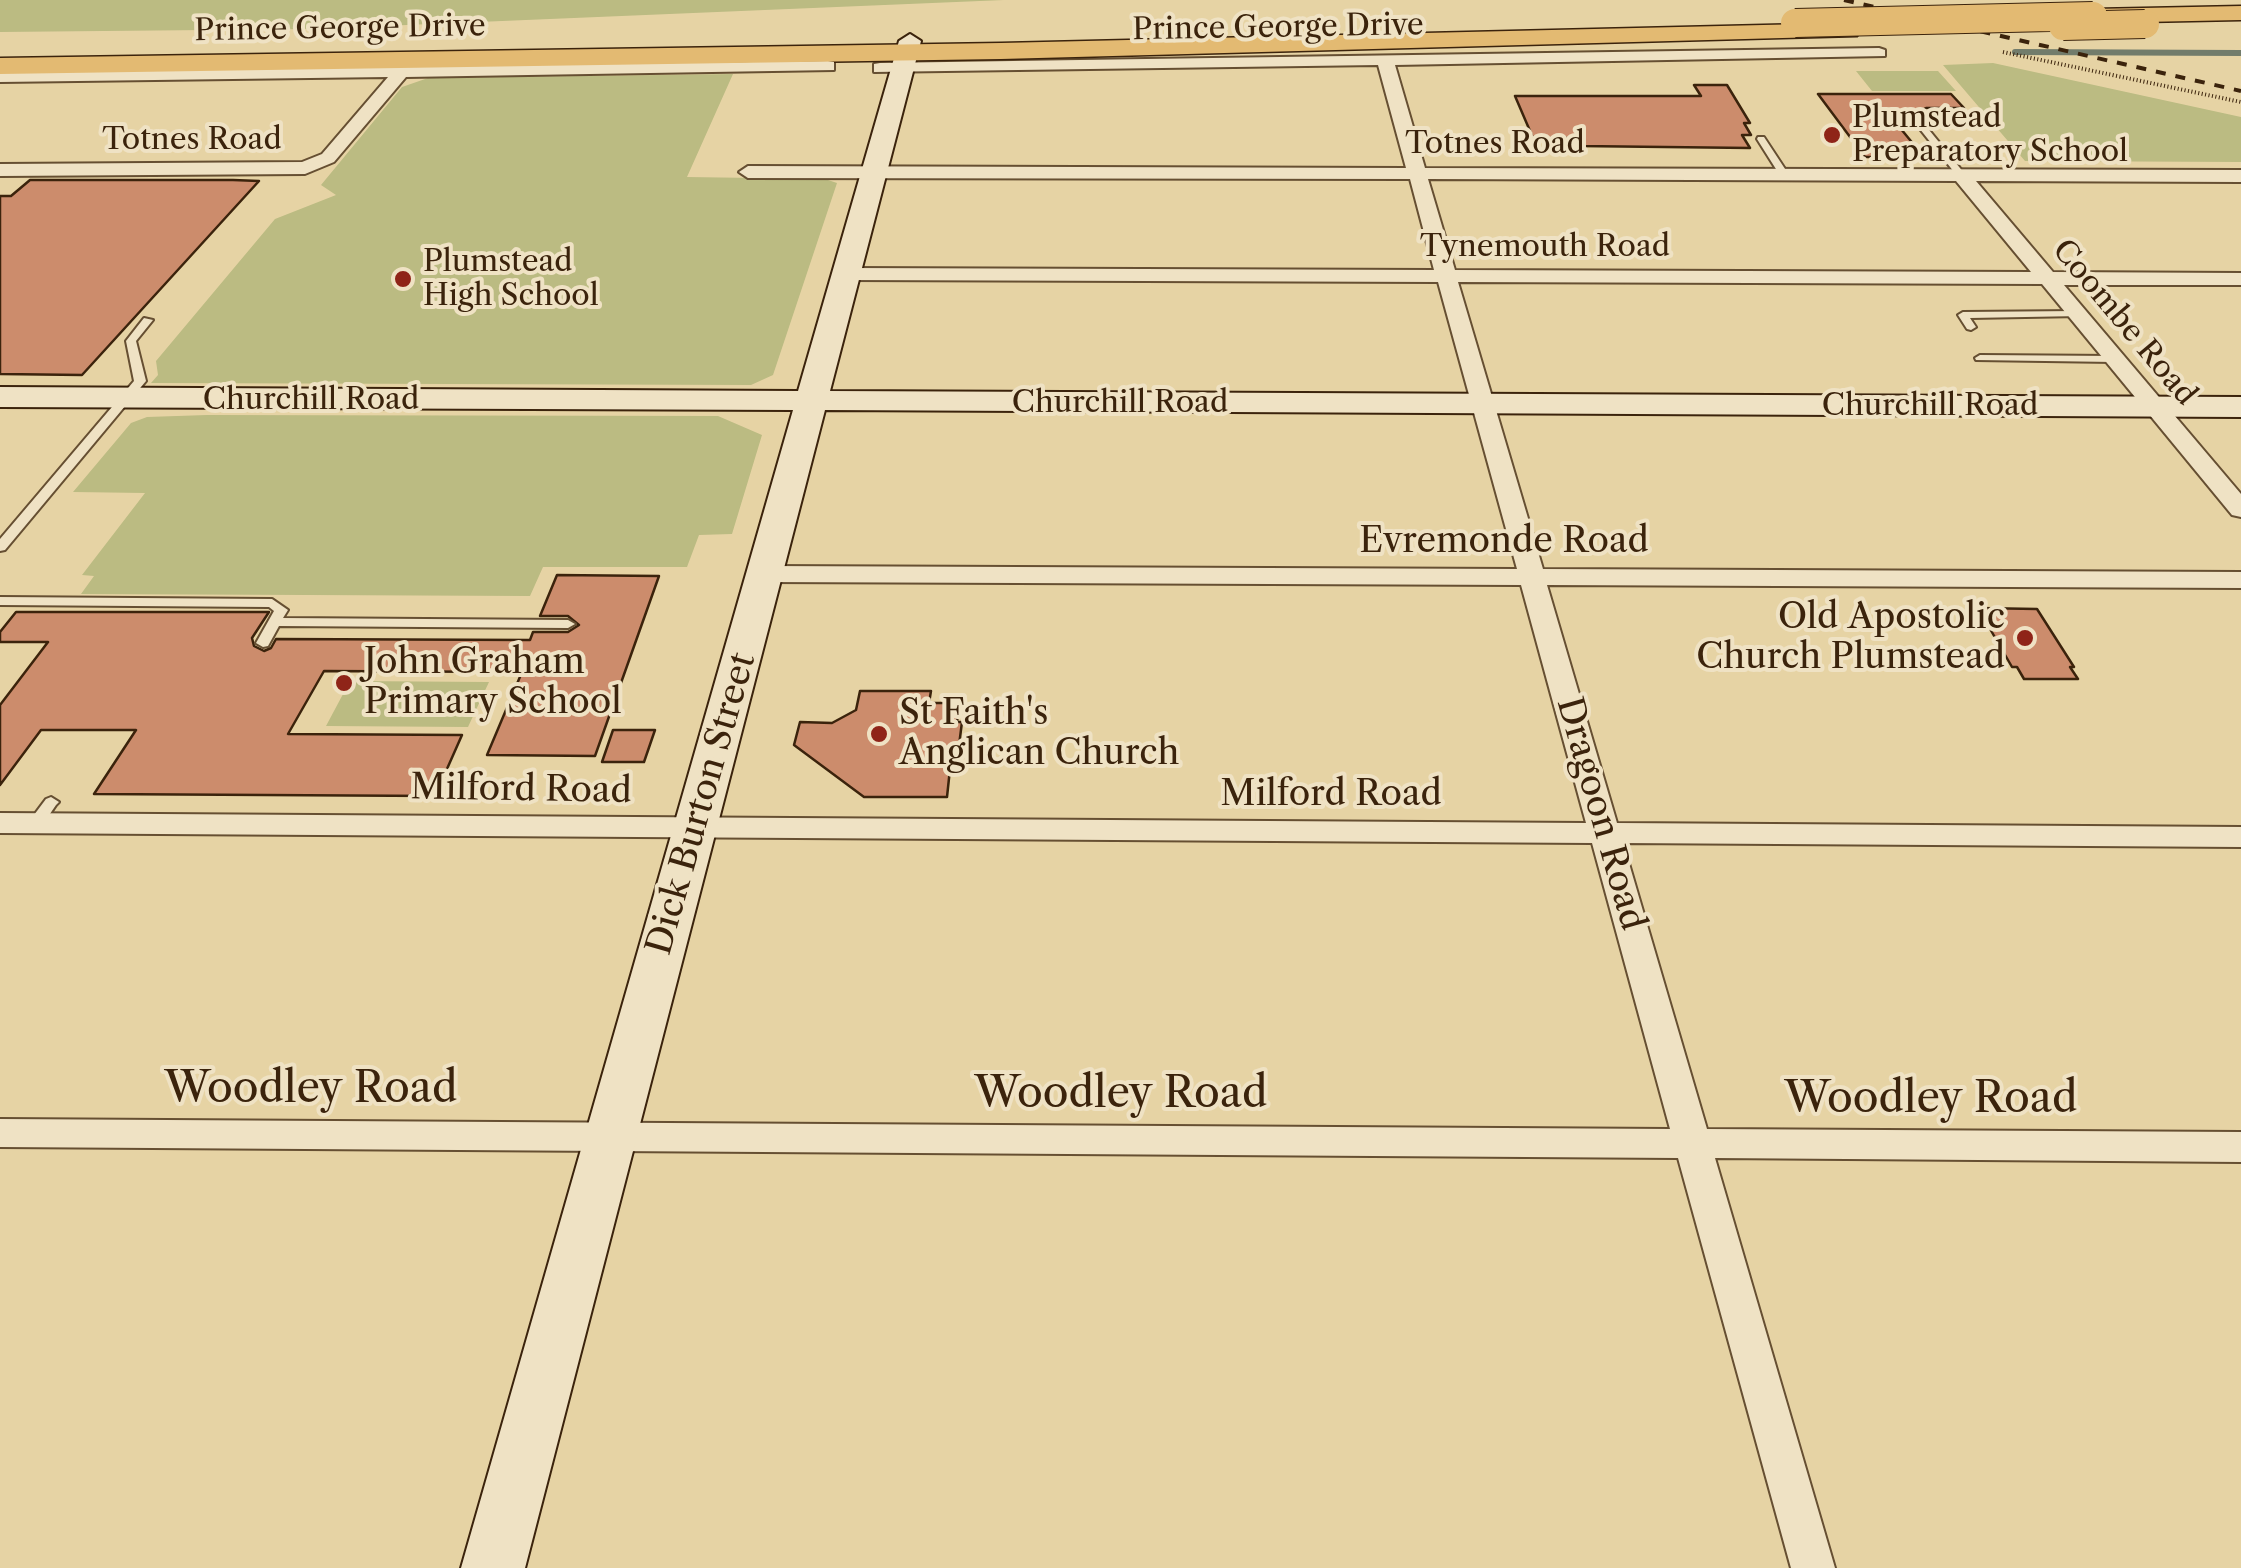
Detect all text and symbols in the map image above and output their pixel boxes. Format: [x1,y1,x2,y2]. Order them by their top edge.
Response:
street label: Prince George Drive [1132,7,1424,49]
street label: Prince George Drive [194,8,486,50]
place label: Plumstead Preparatory School [1852,100,2128,170]
street label: Totnes Road [102,122,282,158]
marker: Plumstead Preparatory School [1821,124,1843,146]
street label: Totnes Road [1405,126,1585,162]
street label: Tynemouth Road [1420,229,1670,265]
street label: Coombe Road [2044,233,2204,413]
place label: Plumstead High School [423,244,599,314]
marker: Plumstead High School [392,268,414,290]
street label: Churchill Road [203,382,419,418]
street label: Churchill Road [1012,385,1228,421]
street label: Churchill Road [1822,388,2038,424]
street label: Evremonde Road [1359,521,1649,563]
place label: Old Apostolic Church Plumstead [1696,597,2005,679]
marker: Old Apostolic Church Plumstead [2014,627,2036,649]
place label: John Graham Primary School [364,642,622,724]
street label: Dick Burton Street [639,648,765,960]
marker: John Graham Primary School [333,672,355,694]
place label: St Faith's Anglican Church [899,693,1179,775]
street label: Dragoon Road [1547,693,1653,935]
marker: St Faith's Anglican Church [868,723,890,745]
street label: Milford Road [410,767,632,813]
street label: Milford Road [1220,774,1442,816]
street label: Woodley Road [164,1065,458,1115]
street label: Woodley Road [974,1070,1268,1120]
street label: Woodley Road [1784,1075,2078,1125]

